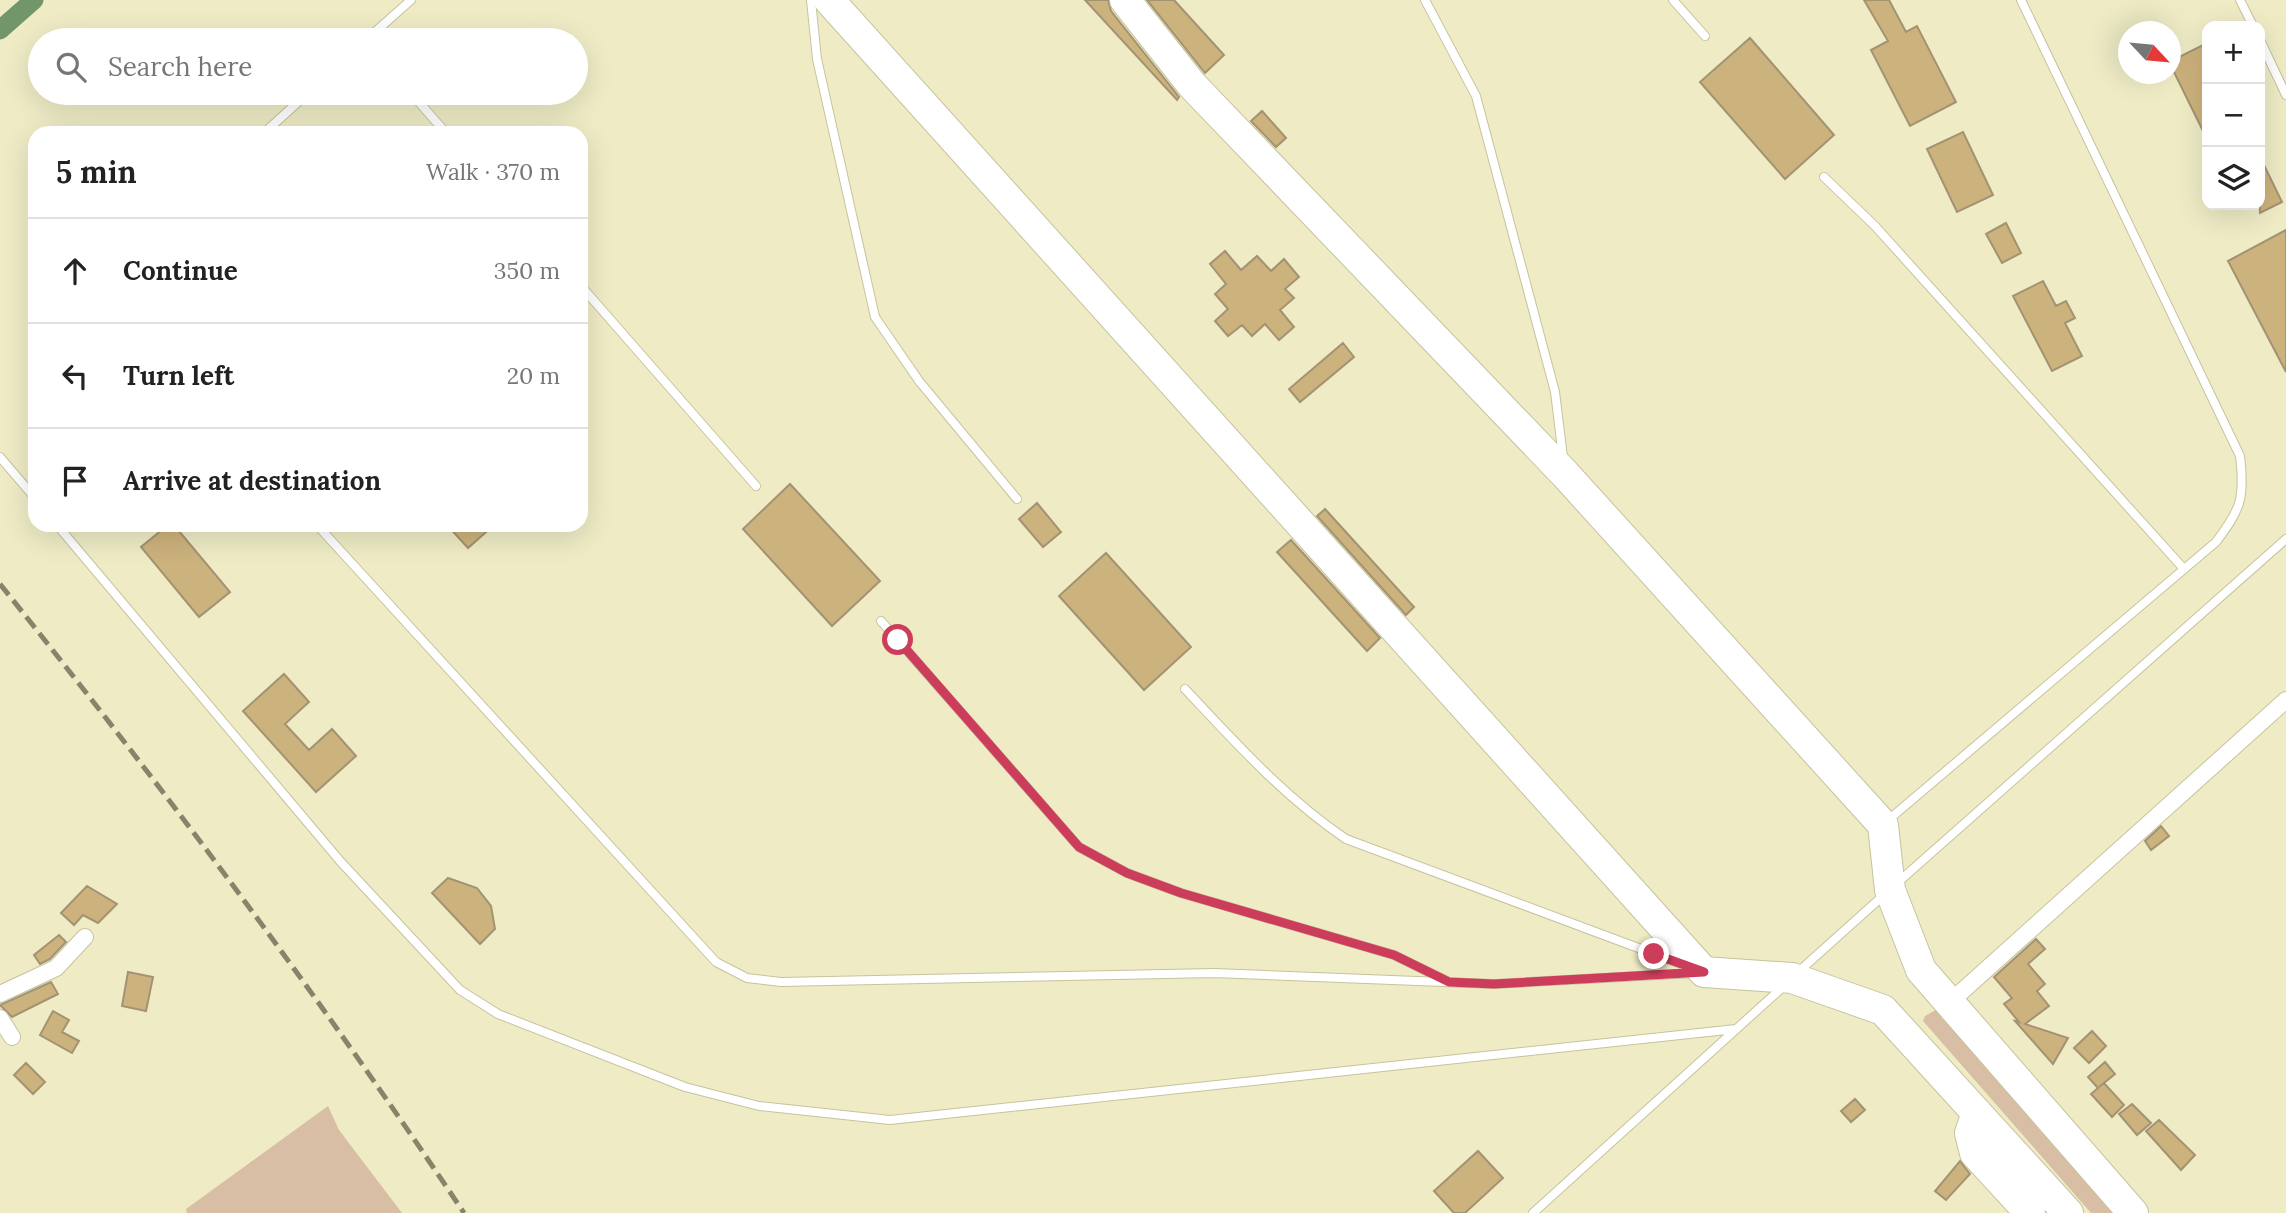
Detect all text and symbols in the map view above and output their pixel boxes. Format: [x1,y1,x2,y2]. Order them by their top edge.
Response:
north arrow [2118,21,2181,84]
map controls [2202,21,2265,210]
button: + [2202,21,2265,84]
search box [28,28,588,105]
icon: search [52,48,90,86]
text: Search here [108,50,252,83]
button: − [2202,84,2265,147]
button: layers [2202,147,2265,210]
text: 5 min [56,153,137,191]
text: Walk · 370 m [426,157,560,186]
icon: ahead [56,252,94,290]
text: Continue [123,254,238,287]
text: 350 m [494,256,560,285]
icon: left [56,357,94,395]
text: Turn left [123,359,234,392]
text: 20 m [507,361,560,390]
icon: arrive [56,462,94,500]
text: Arrive at destination [123,464,381,497]
route start [882,624,913,655]
route end [1638,938,1669,969]

